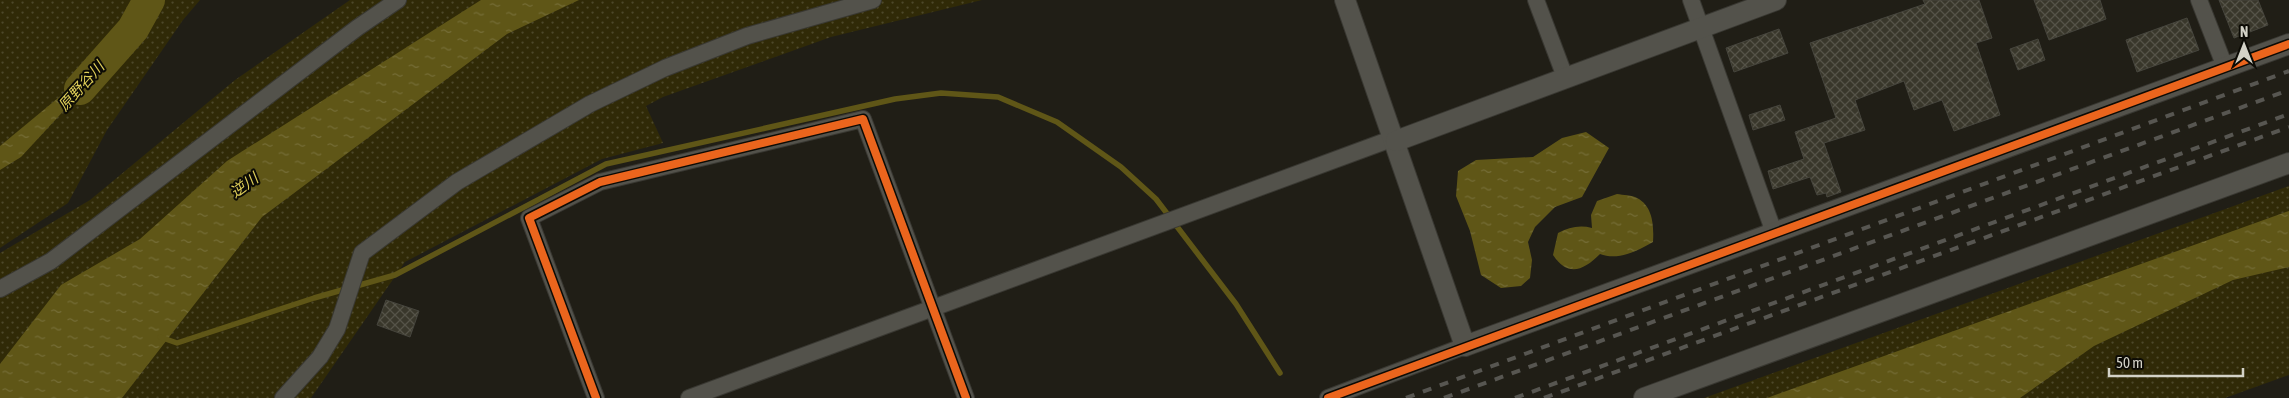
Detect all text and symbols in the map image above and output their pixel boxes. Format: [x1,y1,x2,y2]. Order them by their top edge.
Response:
north arrow [2219,20,2269,70]
text: N [2240,24,2248,40]
water label: 原野谷川 [55,57,109,114]
water label: 逆川 [227,168,263,201]
scale bar [2109,346,2243,378]
text: 50 m [2116,354,2143,371]

